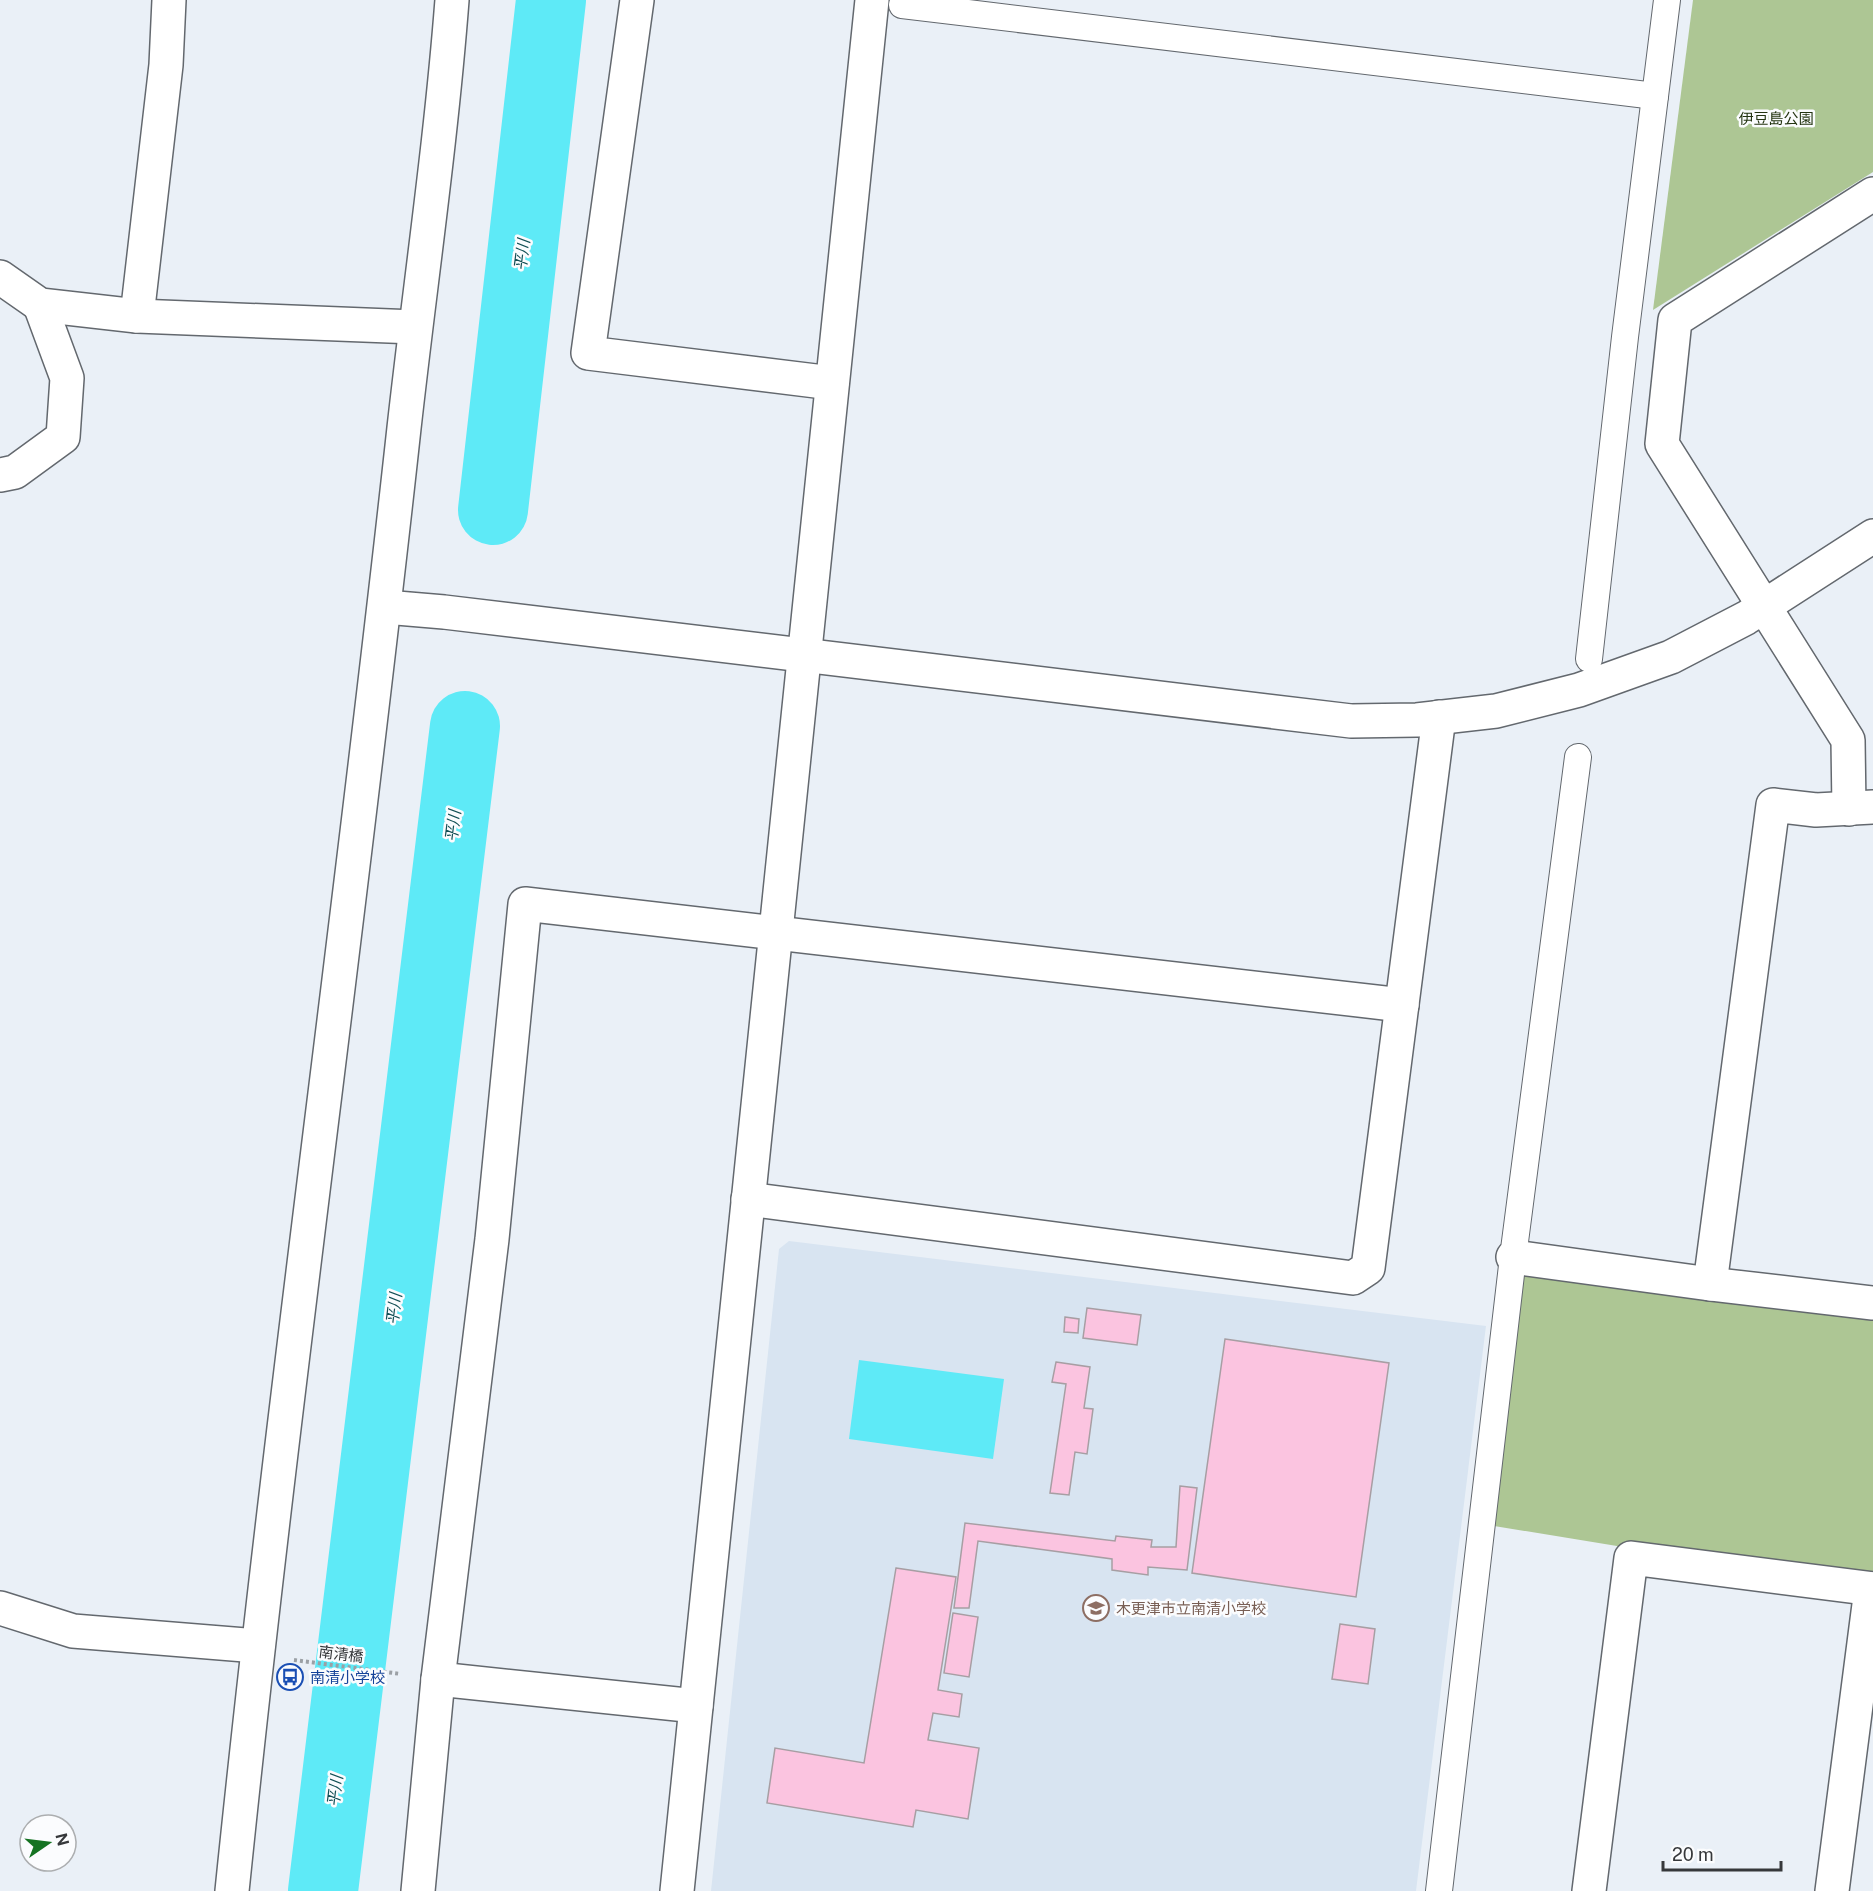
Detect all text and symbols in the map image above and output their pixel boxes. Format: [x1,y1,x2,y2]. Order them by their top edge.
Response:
park label: 伊豆島公園 [1738,110,1814,127]
water label: 平川 [511,236,534,272]
water label: 平川 [442,807,465,843]
water label: 平川 [383,1290,406,1326]
school or university icon: 木更津市立南清小学校 [1081,1593,1111,1623]
place label: 木更津市立南清小学校 [1116,1600,1266,1617]
street label: 南清橋 [318,1643,364,1665]
bus stop icon: 南清小学校 [275,1662,305,1692]
place label: 南清小学校 [310,1669,385,1686]
water label: 平川 [324,1772,347,1808]
north arrow [18,1813,78,1873]
text: N [51,1831,73,1848]
scale bar [1663,1834,1782,1872]
text: 20 m [1672,1844,1714,1865]

